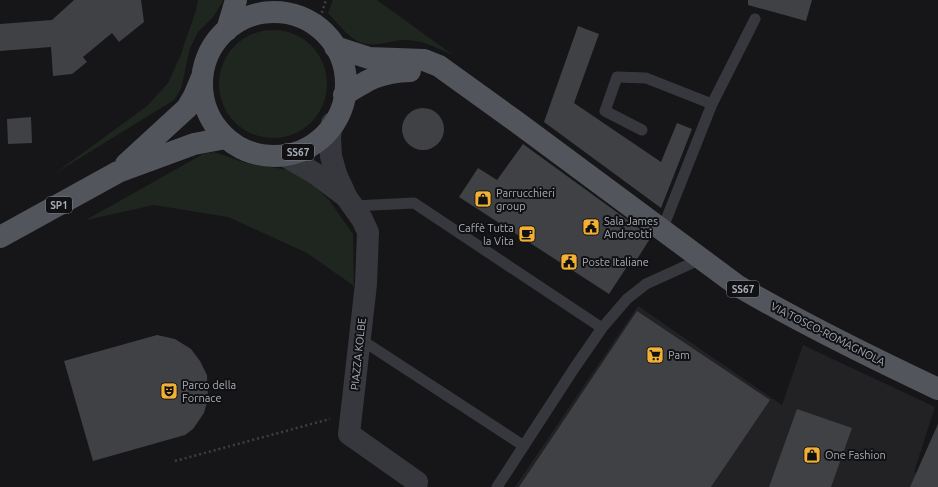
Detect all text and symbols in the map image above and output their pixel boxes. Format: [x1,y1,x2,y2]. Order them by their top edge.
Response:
road number: SS67 [282,144,314,160]
place label: Parrucchieri group [496,187,555,212]
shop icon: Parrucchieri group [473,189,493,209]
road number: SP1 [46,197,72,213]
place label: Sala James Andreotti [604,215,658,240]
public building icon: Sala James Andreotti [581,217,601,237]
place label: Caffè Tutta la Vita [458,222,514,247]
cafe icon: Caffè Tutta la Vita [517,224,537,244]
public building icon: Poste Italiane [559,252,579,272]
place label: Poste Italiane [582,256,649,268]
road number: SS67 [727,281,759,297]
street label: VIA TOSCO-ROMAGNOLA [769,300,888,369]
street label: PIAZZA KOLBE [348,317,368,391]
supermarket icon: Pam [645,345,665,365]
place label: Pam [668,349,690,361]
place label: Parco della Fornace [182,379,236,404]
theatre icon: Parco della Fornace [159,381,179,401]
shop icon: One Fashion [802,445,822,465]
place label: One Fashion [825,449,886,461]

